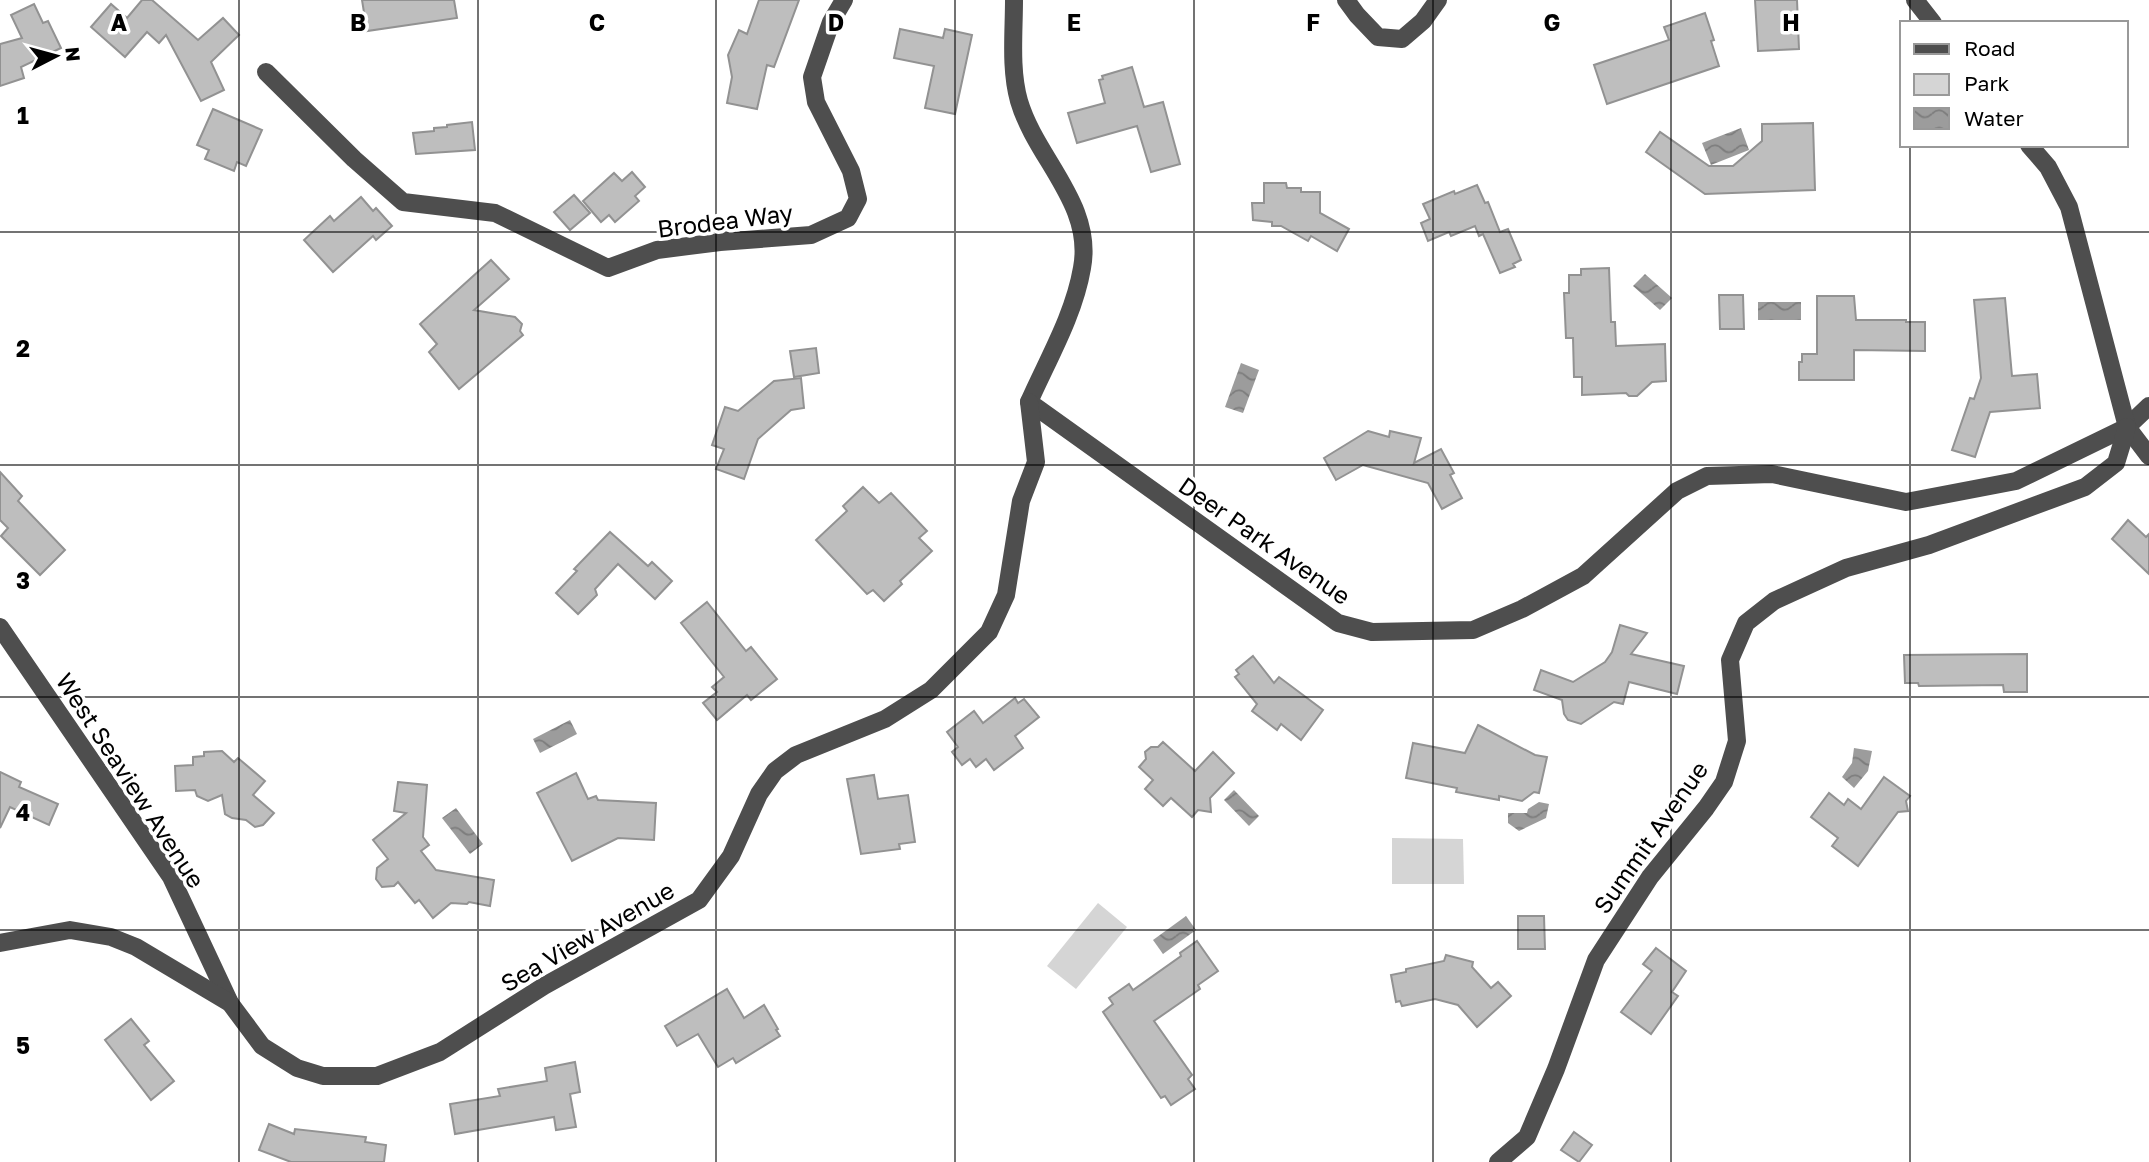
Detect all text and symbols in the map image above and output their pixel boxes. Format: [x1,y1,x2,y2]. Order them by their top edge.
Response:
text: A [111,8,128,36]
text: B [350,8,366,36]
text: C [589,8,605,36]
text: D [828,8,844,36]
text: E [1067,8,1081,36]
text: F [1306,8,1320,36]
text: G [1544,8,1560,36]
text: H [1782,8,1800,36]
north arrow [21,21,91,91]
legend [1900,21,2128,147]
text: Road [1964,35,2015,61]
text: N [61,46,86,63]
text: Park [1964,70,2010,96]
text: 1 [17,101,29,129]
text: Water [1964,105,2024,131]
street label: Brodea Way [656,197,794,243]
text: 2 [16,334,30,362]
street label: Deer Park Avenue [1174,470,1356,610]
text: 3 [16,566,30,594]
street label: West Seaview Avenue [51,667,211,893]
street label: Summit Avenue [1587,755,1713,919]
text: 4 [16,798,30,826]
street label: Sea View Avenue [495,875,679,997]
text: 5 [16,1031,30,1059]

